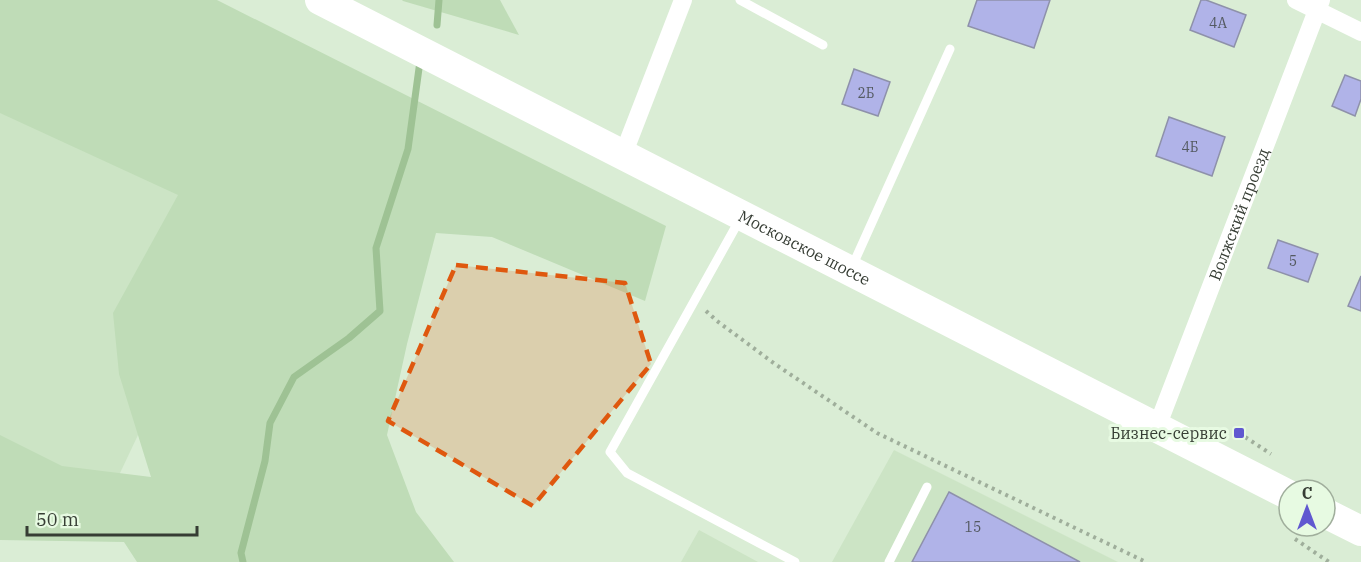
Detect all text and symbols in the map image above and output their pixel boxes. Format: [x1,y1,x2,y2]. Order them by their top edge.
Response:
house number: 4А [1209,14,1227,32]
house number: 2Б [857,84,875,102]
house number: 4Б [1181,138,1199,156]
street label: Волжский проезд [1204,145,1273,283]
street label: Московское шоссе [735,205,874,289]
house number: 5 [1289,252,1297,270]
place label: Бизнес-сервис [1110,423,1227,443]
marker: Бизнес-сервис [1232,426,1246,440]
north arrow [1277,478,1337,538]
text: С [1302,483,1312,503]
scale bar [27,499,196,537]
text: 50 m [36,508,79,531]
house number: 15 [965,518,981,536]

